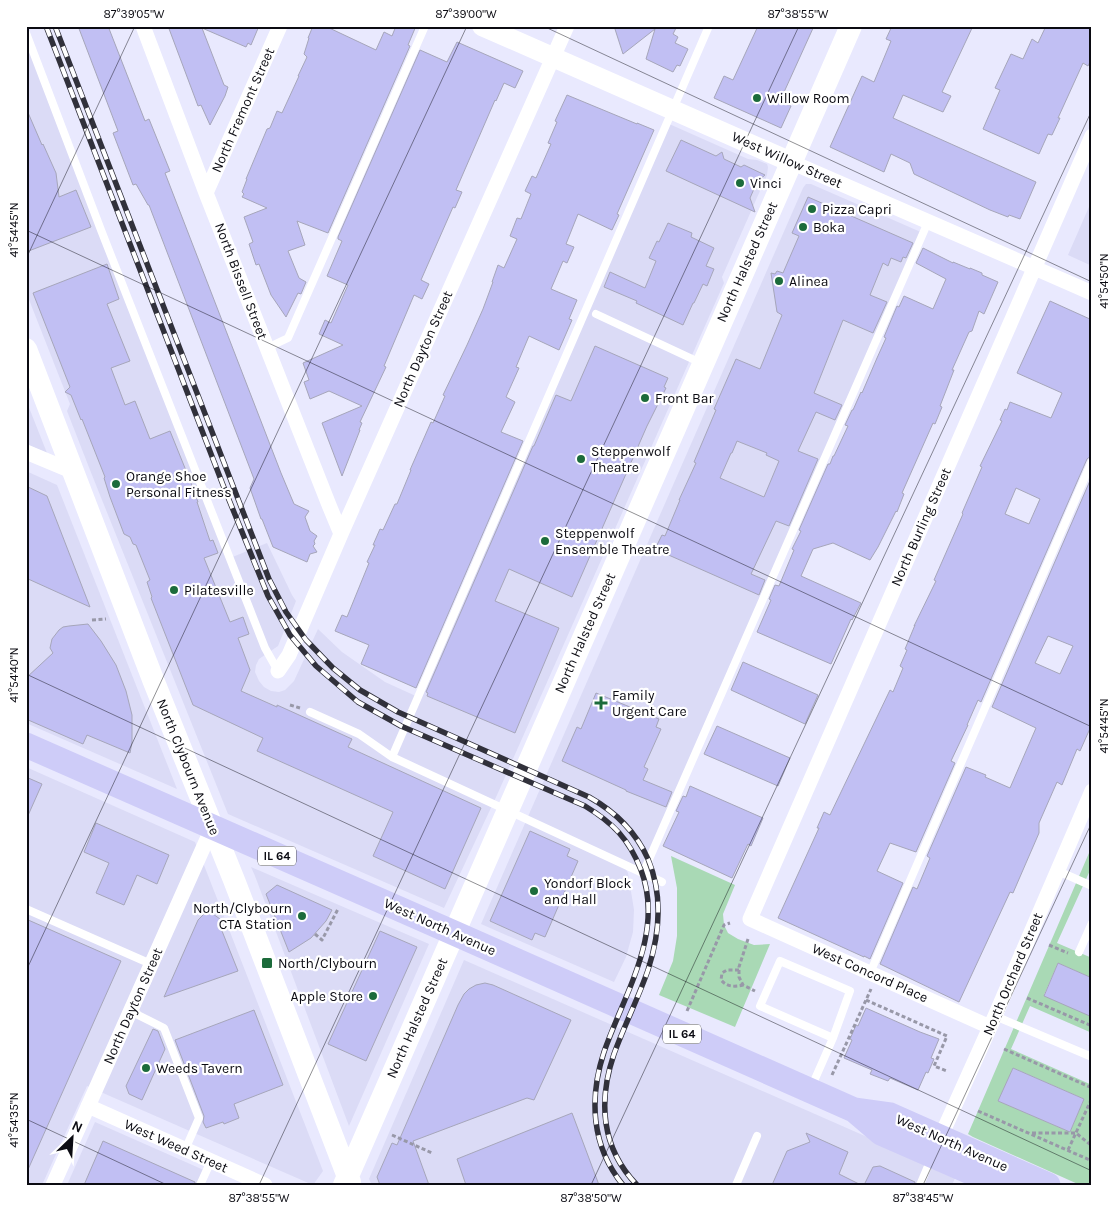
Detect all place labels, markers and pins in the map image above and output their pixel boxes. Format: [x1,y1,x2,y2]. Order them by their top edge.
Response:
place label: Willow Room [767,90,850,107]
marker: Willow Room [751,92,763,104]
place label: Vinci [750,175,782,192]
marker: Vinci [734,177,746,189]
place label: Pizza Capri [822,201,892,218]
marker: Pizza Capri [806,203,818,215]
place label: Boka [813,219,845,236]
marker: Boka [797,221,809,233]
place label: Alinea [789,273,828,290]
marker: Alinea [773,275,785,287]
place label: Front Bar [655,390,714,407]
marker: Front Bar [639,392,651,404]
place label: Steppenwolf Theatre [591,443,671,476]
marker: Steppenwolf Theatre [575,453,587,465]
place label: Orange Shoe Personal Fitness [126,468,232,501]
marker: Orange Shoe Personal Fitness [110,478,122,490]
place label: Steppenwolf Ensemble Theatre [555,525,670,558]
marker: Steppenwolf Ensemble Theatre [539,535,551,547]
place label: Pilatesville [184,582,254,599]
marker: Pilatesville [168,584,180,596]
place label: Family Urgent Care [612,687,687,720]
marker: Family Urgent Care [594,696,608,710]
place label: Yondorf Block and Hall [544,875,631,908]
marker: Yondorf Block and Hall [528,885,540,897]
place label: North/Clybourn CTA Station [193,900,292,933]
marker: North/Clybourn CTA Station [296,910,308,922]
place label: North/Clybourn [278,955,377,972]
marker: North/Clybourn [260,956,274,970]
place label: Apple Store [291,988,363,1005]
marker: Apple Store [367,990,379,1002]
place label: Weeds Tavern [156,1060,243,1077]
marker: Weeds Tavern [140,1062,152,1074]

